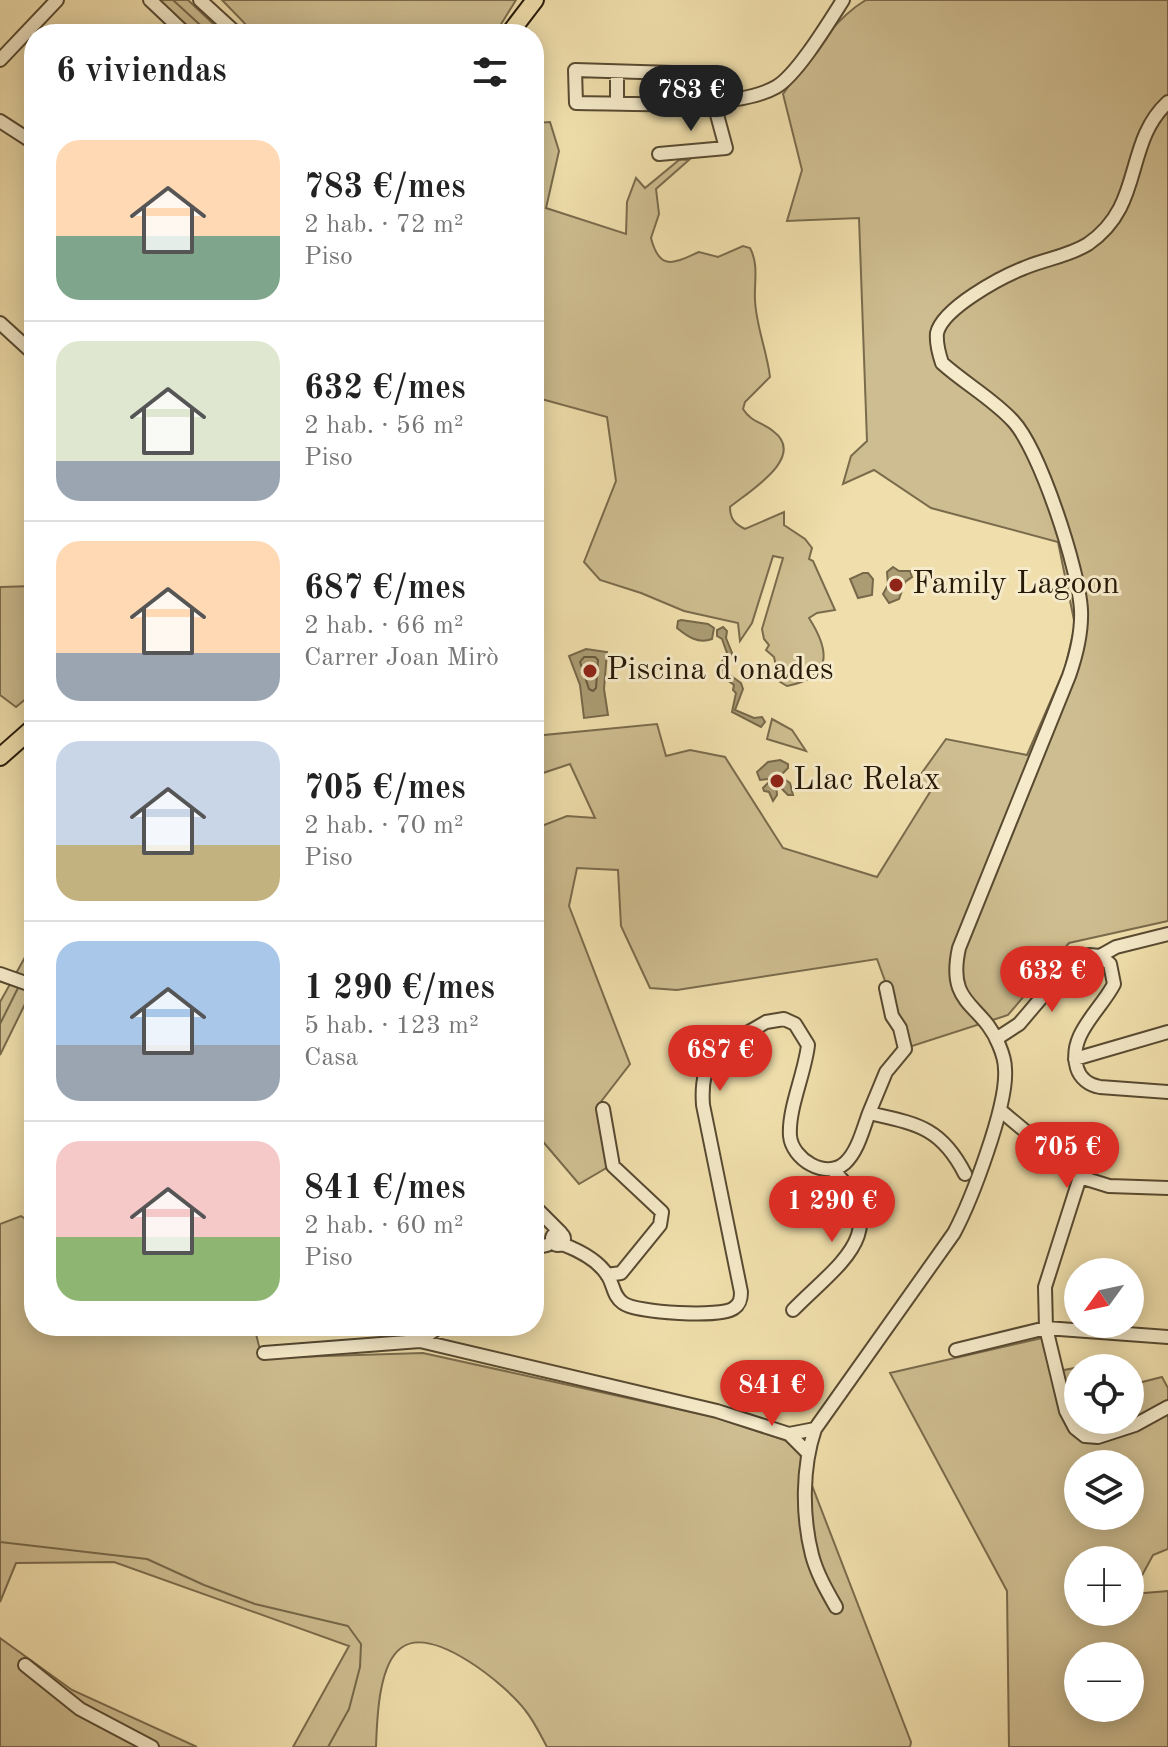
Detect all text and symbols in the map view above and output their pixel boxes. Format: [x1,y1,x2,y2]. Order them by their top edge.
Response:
icon: filters [468,50,512,94]
text: 6 viviendas [56,55,227,89]
pin: 783 € [635,65,747,133]
text: 783 € [657,78,725,104]
text: 783 €/mes [304,171,466,205]
icon: home [120,172,216,268]
text: 2 hab. · 72 m² [304,212,464,238]
text: Piso [304,244,353,270]
text: 632 €/mes [304,372,466,406]
icon: home [120,373,216,469]
text: 2 hab. · 56 m² [304,413,464,439]
text: Piso [304,445,353,471]
place label: Family Lagoon [912,569,1120,601]
text: 687 €/mes [304,572,466,606]
icon: home [120,573,216,669]
marker: Family Lagoon [887,576,905,594]
text: 2 hab. · 66 m² [304,613,464,639]
text: Carrer Joan Mirò [304,645,499,671]
place label: Piscina d'onades [606,655,834,687]
marker: Piscina d'onades [581,662,599,680]
place label: Llac Relax [793,765,941,797]
text: 705 €/mes [304,772,466,806]
marker: Llac Relax [768,772,786,790]
icon: home [120,773,216,869]
text: 2 hab. · 70 m² [304,813,464,839]
text: Piso [304,845,353,871]
pin: 632 € [996,946,1108,1014]
text: 632 € [1018,959,1086,985]
text: 1 290 €/mes [304,972,495,1006]
icon: home [120,973,216,1069]
text: 5 hab. · 123 m² [304,1013,479,1039]
pin: 687 € [664,1025,776,1093]
text: 687 € [686,1038,754,1064]
text: Casa [304,1045,358,1071]
pin: 705 € [1011,1122,1123,1190]
text: 705 € [1033,1135,1101,1161]
text: 841 €/mes [304,1172,466,1206]
icon: home [120,1173,216,1269]
pin: 1 290 € [758,1176,906,1244]
text: 1 290 € [787,1189,877,1215]
text: 2 hab. · 60 m² [304,1213,464,1239]
text: Piso [304,1245,353,1271]
north arrow [1064,1258,1144,1338]
map controls [1064,1258,1144,1722]
button: locate [1064,1354,1144,1434]
pin: 841 € [716,1360,828,1428]
text: 841 € [738,1373,806,1399]
button: layers [1064,1450,1144,1530]
button: + [1064,1546,1144,1626]
button: − [1064,1642,1144,1722]

